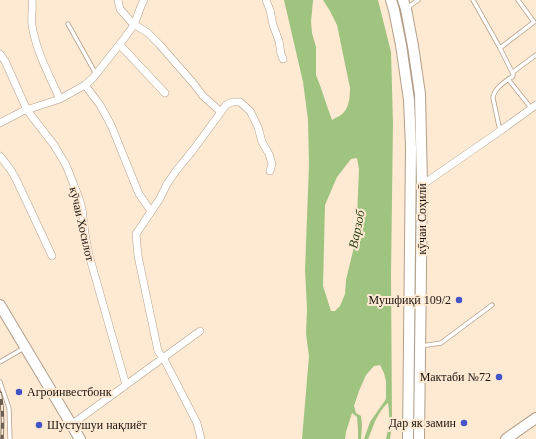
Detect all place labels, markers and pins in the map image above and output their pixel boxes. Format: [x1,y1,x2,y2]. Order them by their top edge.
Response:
place label: Мушфиқӣ 109/2 [369,293,451,307]
marker: Мушфиқӣ 109/2 [454,295,464,305]
place label: Мактаби №72 [420,370,491,384]
marker: Мактаби №72 [494,372,504,382]
place label: Агроинвестбонк [27,385,112,399]
marker: Агроинвестбонк [14,387,24,397]
place label: Дар як замин [389,416,457,430]
place label: Шустушуи нақлиёт [47,418,147,432]
marker: Дар як замин [459,418,469,428]
marker: Шустушуи нақлиёт [34,420,44,430]

